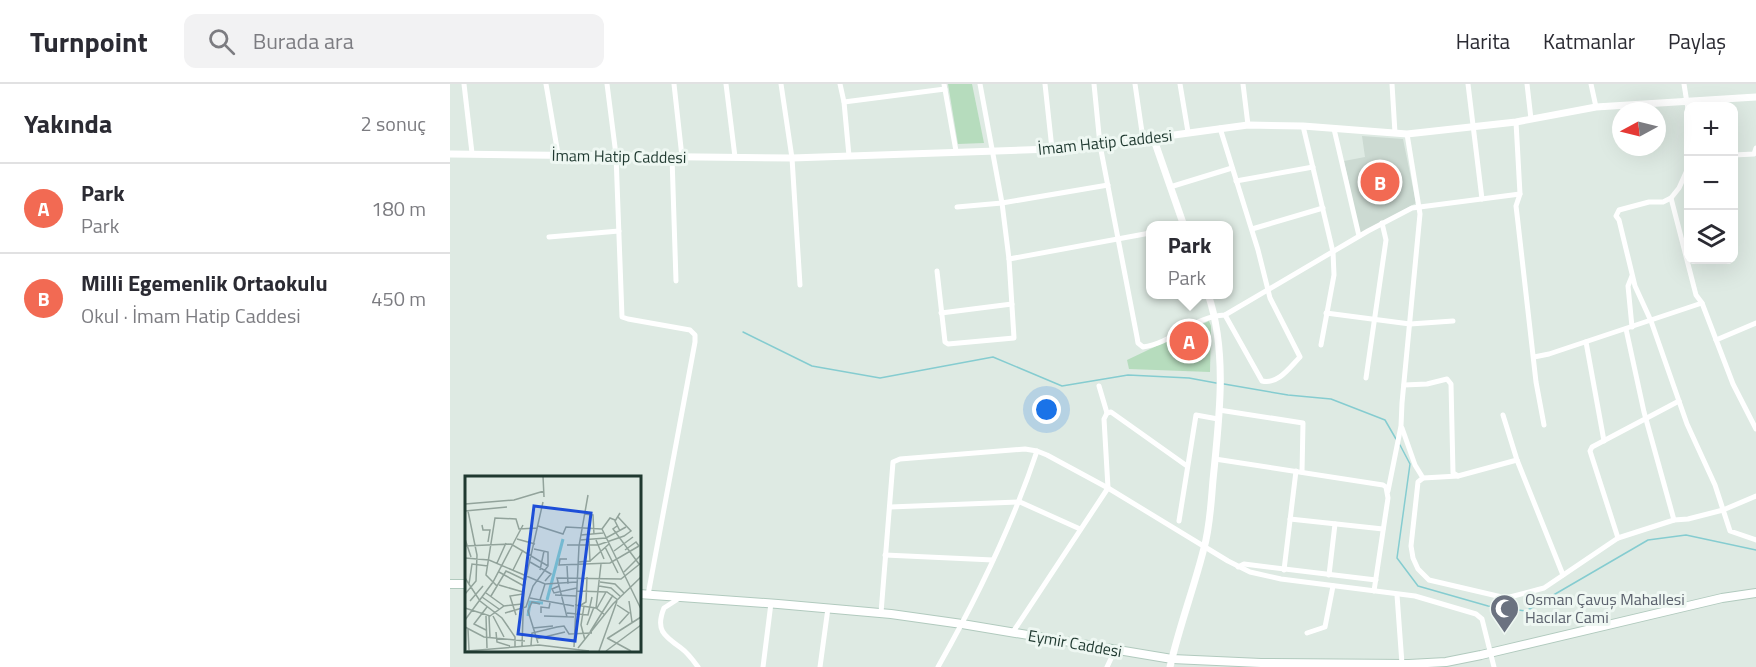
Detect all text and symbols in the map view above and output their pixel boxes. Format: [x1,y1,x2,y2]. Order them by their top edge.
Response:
search box [184,14,604,68]
text: Turnpoint [30,20,148,63]
text: Burada ara [253,24,354,58]
icon: search [205,25,238,58]
text: Harita [1456,25,1510,57]
text: Katmanlar [1543,25,1635,57]
text: Paylaş [1668,25,1726,57]
north arrow [1612,102,1666,156]
map controls [1684,102,1738,264]
button: + [1684,102,1738,156]
text: Yakında [24,104,112,143]
text: 2 sonuç [360,108,426,139]
street label: İmam Hatip Caddesi [1037,123,1173,161]
street label: İmam Hatip Caddesi [551,143,687,169]
button: − [1684,156,1738,210]
pin: B [1360,160,1400,204]
text: Park [81,176,125,210]
text: A [37,193,50,224]
text: 180 m [371,193,426,224]
text: Park [81,210,119,241]
button: layers [1684,210,1738,264]
popup [1146,221,1233,299]
text: Park [1168,228,1211,262]
text: Park [1168,262,1206,293]
text: Milli Egemenlik Ortaokulu [81,266,328,300]
text: B [37,283,50,314]
text: 450 m [371,283,426,314]
text: Okul · İmam Hatip Caddesi [81,300,301,331]
pin: A [1170,318,1208,364]
your location [1032,395,1061,424]
inset map [465,476,640,652]
place label: Osman Çavuş Mahallesi Hacılar Cami [1525,587,1685,629]
mosque icon: Osman Çavuş Mahallesi Hacılar Cami [1488,592,1520,634]
street label: Eymir Caddesi [1026,623,1124,663]

